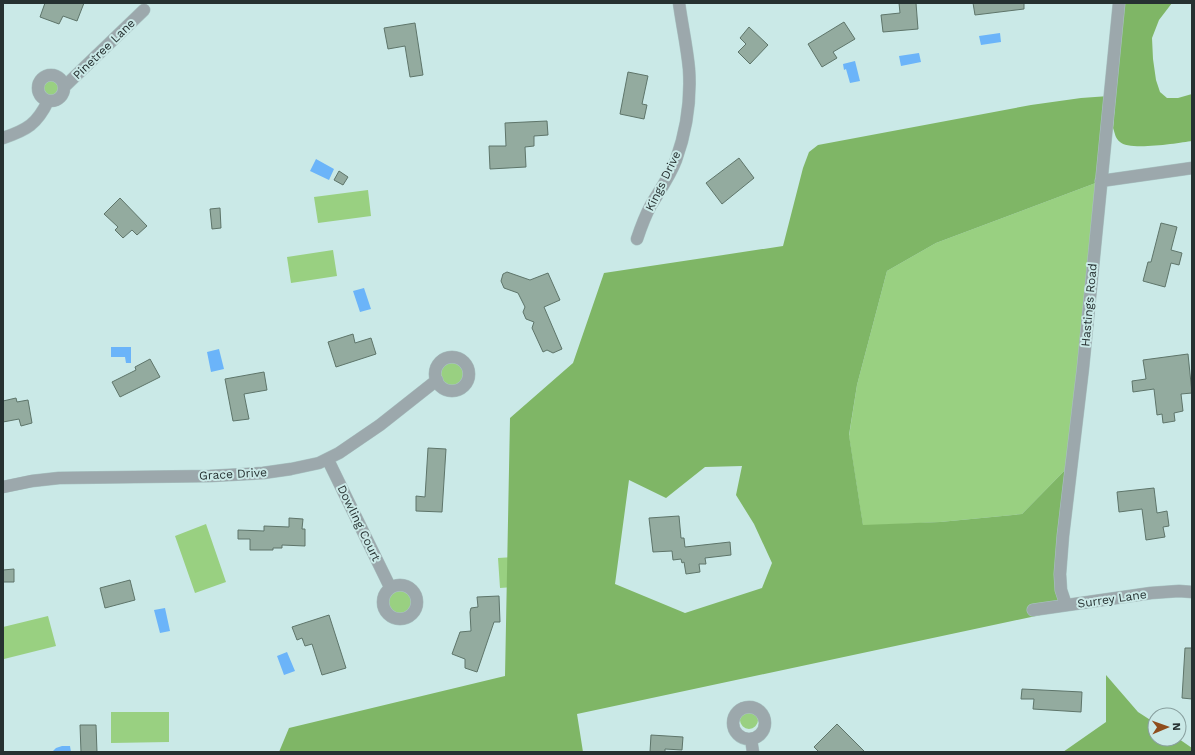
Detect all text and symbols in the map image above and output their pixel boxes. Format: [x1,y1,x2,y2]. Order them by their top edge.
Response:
street label: Pinetree Lane [70,16,138,82]
street label: Kings Drive [642,149,684,213]
street label: Hastings Road [1078,263,1100,347]
street label: Grace Drive [199,465,267,483]
street label: Dowling Court [335,483,383,563]
street label: Surrey Lane [1077,587,1147,611]
north arrow [1147,707,1187,747]
text: N [1170,722,1183,731]

